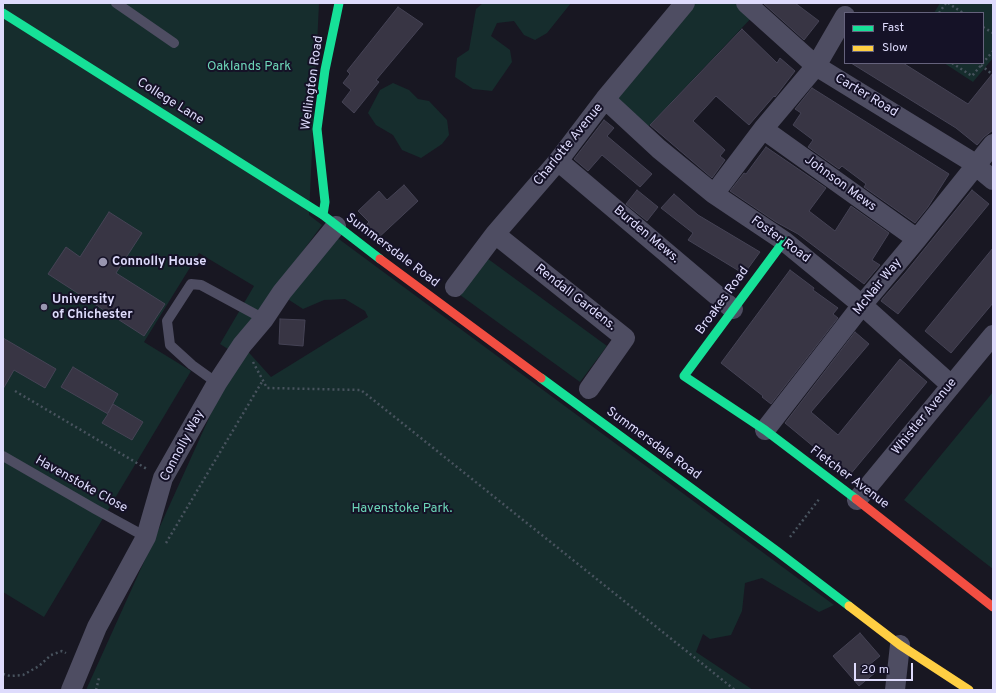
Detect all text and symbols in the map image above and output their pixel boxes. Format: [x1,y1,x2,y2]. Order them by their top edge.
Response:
legend [844,12,984,64]
text: Fast [882,20,904,36]
street label: Wellington Road [299,35,327,131]
text: Slow [882,40,908,56]
park label: Oaklands Park [207,59,291,75]
street label: Carter Road [832,71,900,121]
street label: College Lane [134,75,206,129]
street label: Charlotte Avenue [531,101,607,189]
street label: Johnson Mews [801,153,879,215]
street label: Burden Mews. [610,203,682,267]
street label: Summersdale Road [342,211,442,291]
street label: Foster Road [747,213,813,267]
place label: Connolly House [112,254,207,270]
marker: Connolly House [97,256,109,268]
street label: McNair Way [850,256,906,318]
street label: Rendall Gardens. [531,262,619,334]
street label: Broakes Road [693,264,753,338]
place label: University of Chichester [52,292,133,323]
marker: University of Chichester [39,302,49,312]
street label: Whistler Avenue [889,375,961,459]
street label: Summersdale Road [603,404,703,484]
street label: Connolly Way [158,407,208,485]
street label: Fletcher Avenue [806,443,892,513]
street label: Havenstoke Close [32,453,130,517]
park label: Havenstoke Park. [352,501,452,517]
scale bar [856,655,915,681]
text: 20 m [861,662,889,678]

